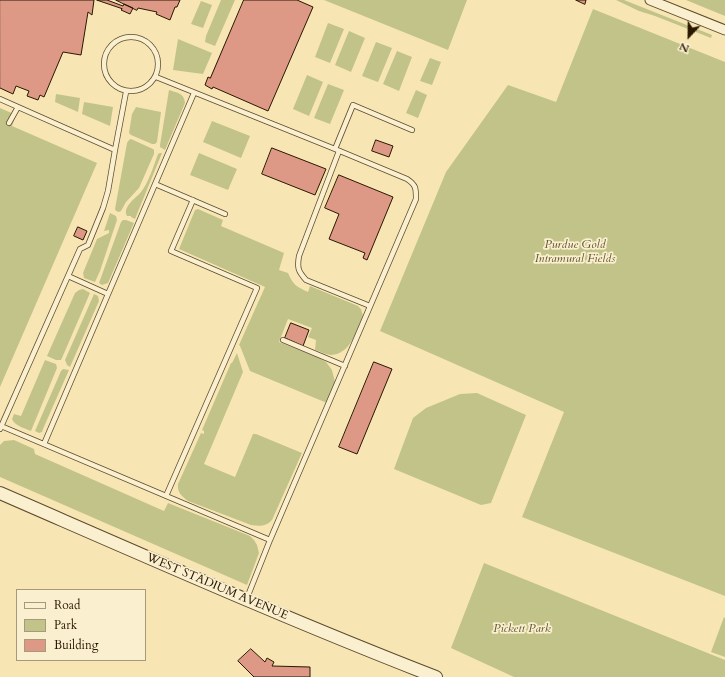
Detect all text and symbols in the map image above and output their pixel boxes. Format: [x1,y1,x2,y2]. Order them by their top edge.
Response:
north arrow [669,16,709,56]
text: N [677,39,692,56]
park label: Purdue Gold Intramural Fields [535,238,615,266]
street label: WEST STADIUM AVENUE [144,551,290,623]
legend [16,589,146,661]
text: Road [54,597,80,613]
text: Park [54,617,77,633]
park label: Pickett Park [493,622,551,636]
text: Building [54,637,98,653]

